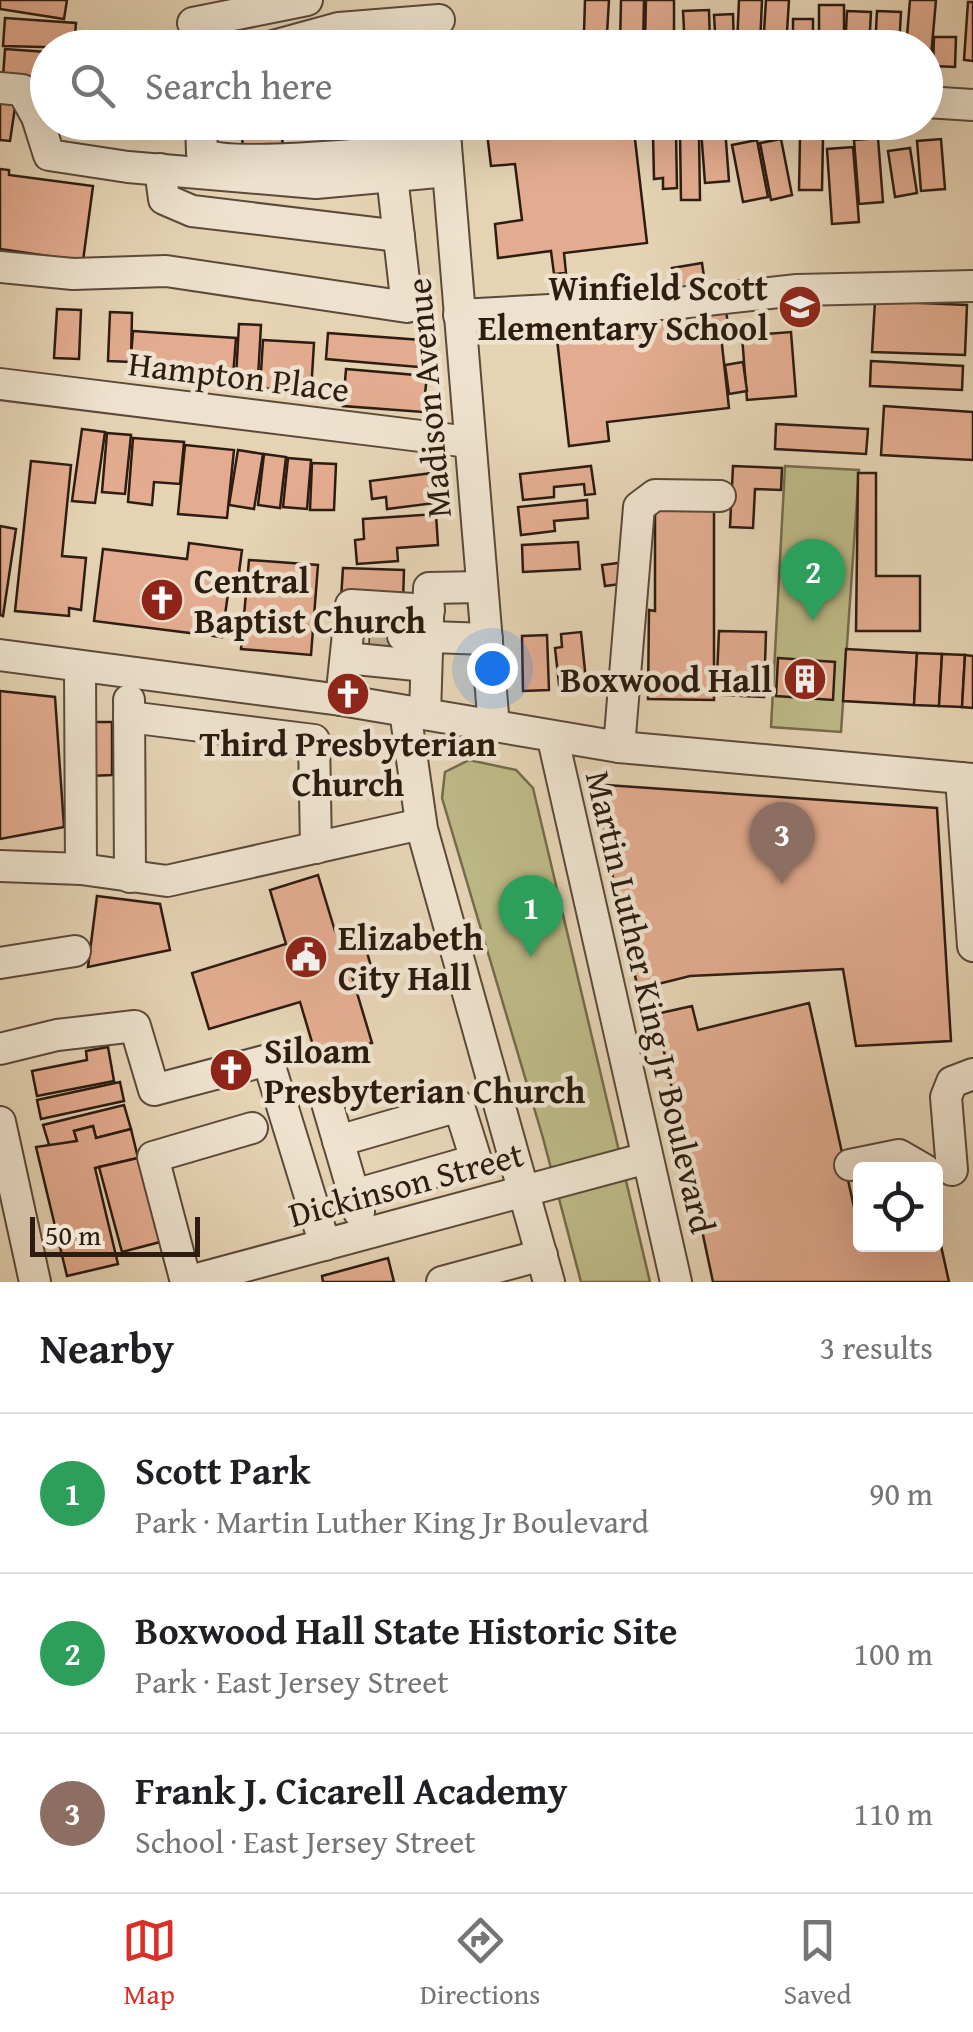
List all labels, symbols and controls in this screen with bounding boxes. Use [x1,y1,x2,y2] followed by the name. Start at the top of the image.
[30,30,943,140] search box
[145,57,333,113] text: Search here
[65,58,120,113] icon: search
[478,262,768,353] place label: Winfield Scott Elementary School
[392,276,464,520] street label: Madison Avenue
[777,284,823,330] school or university icon: Winfield Scott Elementary School
[126,337,352,415] street label: Hampton Place
[780,538,846,621] pin: 2
[194,555,426,646] place label: Central Baptist Church
[139,577,185,623] church icon: Central Baptist Church
[467,643,518,694] your location
[560,654,772,705] place label: Boxwood Hall
[782,656,828,702] building icon: Boxwood Hall
[325,671,371,717] church icon: Third Presbyterian Church
[200,718,497,809] place label: Third Presbyterian Church
[573,766,729,1239] street label: Martin Luther King Jr Boulevard
[750,802,814,884] pin: 3
[498,874,564,957] pin: 1
[338,912,484,1003] place label: Elizabeth City Hall
[283,934,329,980] public building icon: Elizabeth City Hall
[264,1025,586,1116] place label: Siloam Presbyterian Church
[208,1047,254,1093] church icon: Siloam Presbyterian Church
[283,1128,529,1240] street label: Dickinson Street
[853,1162,943,1252] map controls
[853,1162,943,1252] button: locate
[30,1212,200,1256] scale bar
[45,1214,101,1255] text: 50 m
[40,1317,174,1378] text: Nearby
[820,1324,933,1371] text: 3 results
[135,1442,310,1498] text: Scott Park
[64,1470,81,1517] text: 1
[869,1470,933,1517] text: 90 m
[135,1498,649,1545] text: Park · Martin Luther King Jr Boulevard
[135,1602,677,1658] text: Boxwood Hall State Historic Site
[64,1630,81,1677] text: 2
[854,1630,933,1677] text: 100 m
[135,1658,448,1705] text: Park · East Jersey Street
[135,1762,567,1818] text: Frank J. Cicarell Academy
[64,1790,81,1837] text: 3
[854,1790,933,1837] text: 110 m
[135,1818,476,1865] text: School · East Jersey Street
[122,1913,177,2014] tab: Map
[420,1913,540,2014] tab: Directions
[784,1913,851,2014] tab: Saved

